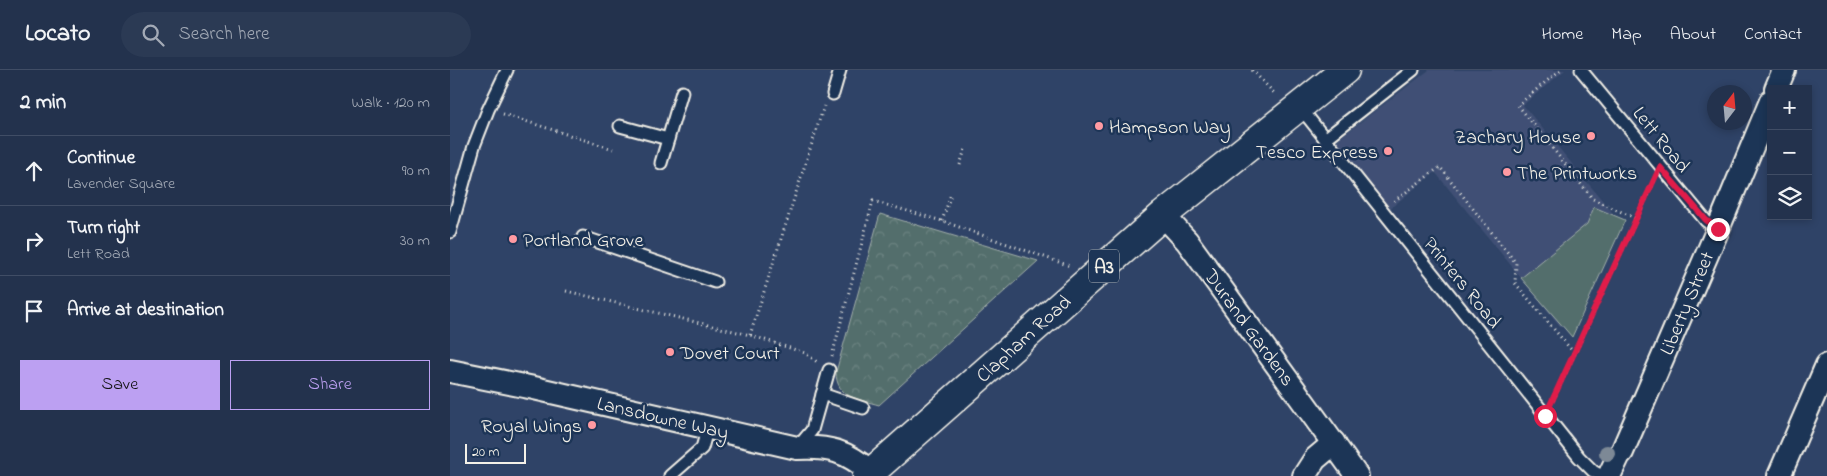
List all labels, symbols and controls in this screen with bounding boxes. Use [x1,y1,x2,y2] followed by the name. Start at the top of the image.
[121,12,471,57] search box
[25,17,91,52] text: Locato
[139,21,167,49] icon: search
[179,21,270,48] text: Search here
[1542,22,1583,48] text: Home
[1611,22,1642,48] text: Map
[1670,22,1716,48] text: About
[1744,22,1802,48] text: Contact
[1707,85,1752,130] north arrow
[1767,85,1812,220] map controls
[1767,85,1812,130] button: +
[20,88,66,118] text: 2 min
[351,91,430,115] text: Walk · 120 m
[1624,101,1696,180] street label: Lett Road
[1109,114,1231,143] place label: Hampson Way
[1093,120,1105,132] marker: Hampson Way
[1455,124,1581,153] place label: Zachary House
[1585,130,1597,142] marker: Zachary House
[1767,130,1812,175] button: −
[1256,139,1378,168] place label: Tesco Express
[67,145,135,172] text: Continue
[1382,145,1394,157] marker: Tesco Express
[20,157,48,185] icon: ahead
[402,159,430,183] text: 90 m
[1517,160,1637,189] place label: The Printworks
[1501,166,1513,178] marker: The Printworks
[67,172,175,196] text: Lavender Square
[1767,175,1812,220] button: layers
[67,215,140,242] text: Turn right
[1707,218,1730,241] route end
[20,227,48,255] icon: right
[523,227,643,256] place label: Portland Grove
[400,229,430,253] text: 30 m
[1415,231,1507,336] street label: Printers Road
[507,233,519,245] marker: Portland Grove
[67,242,130,266] text: Lett Road
[1653,247,1723,360] street label: Liberty Street
[1089,250,1119,282] road number: A3
[1195,263,1301,393] street label: Durand Gardens
[970,289,1079,391] street label: Clapham Road
[20,297,48,325] icon: arrive
[67,297,224,324] text: Arrive at destination
[679,340,780,369] place label: Dovet Court
[664,346,676,358] marker: Dovet Court
[20,360,220,410] button: Save
[230,360,430,410] button: Share
[594,390,731,449] street label: Lansdowne Way
[1534,405,1557,428] route start
[481,413,582,443] place label: Royal Wings
[586,419,598,431] marker: Royal Wings
[465,441,526,464] scale bar
[472,442,499,463] text: 20 m

